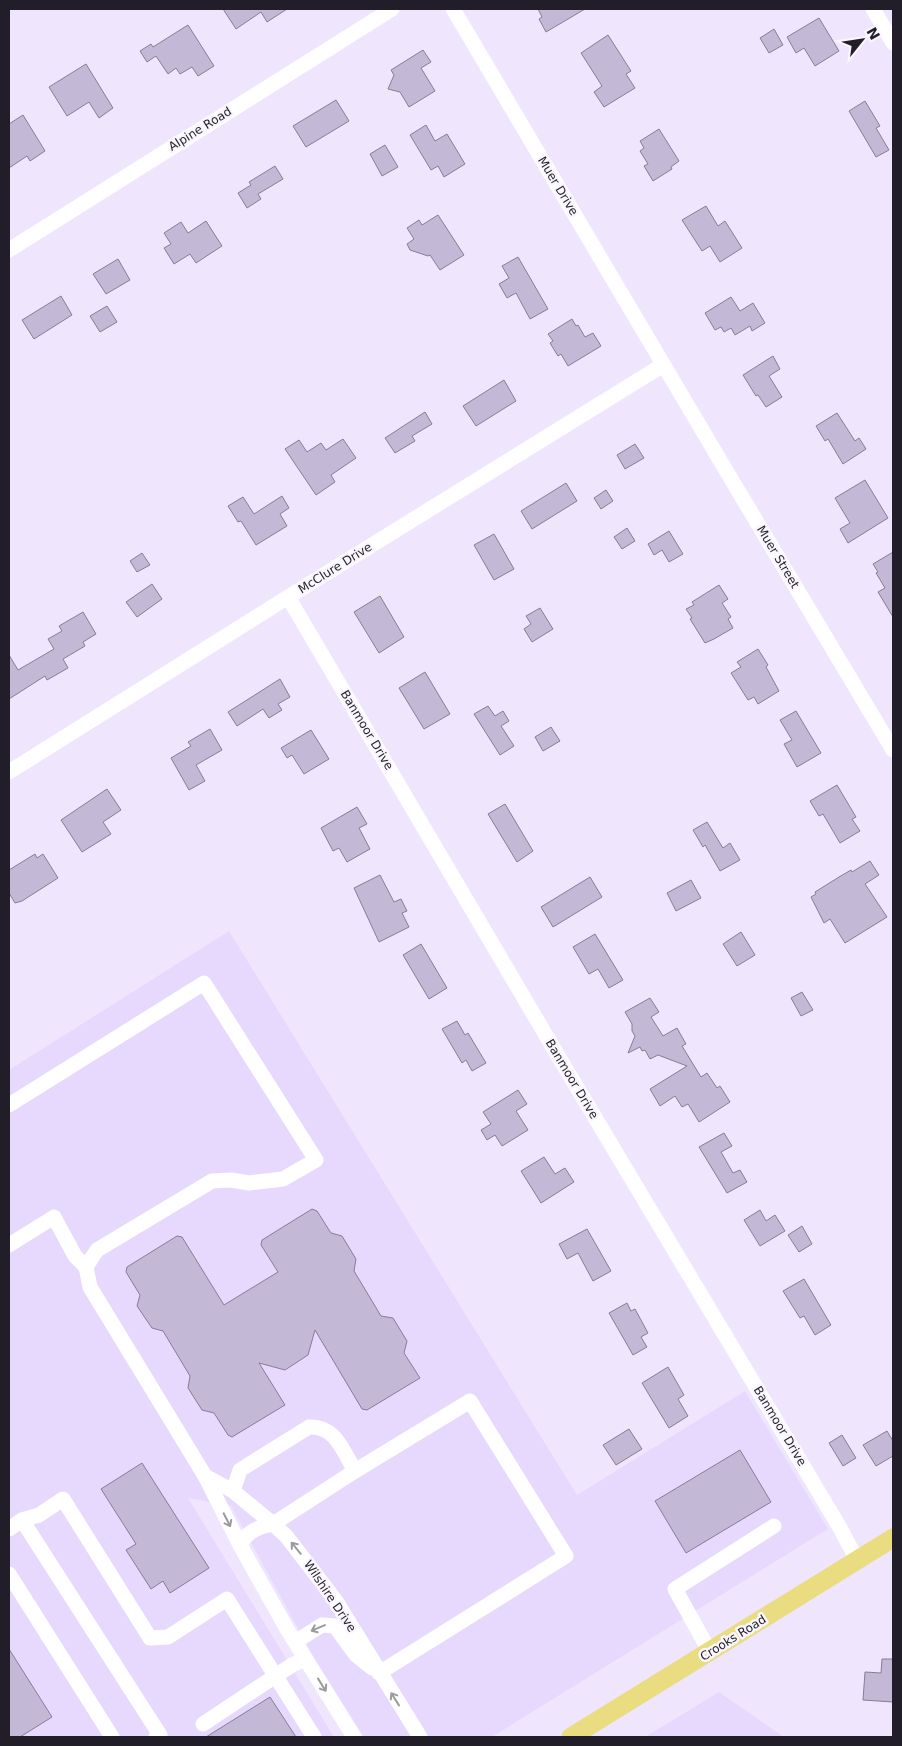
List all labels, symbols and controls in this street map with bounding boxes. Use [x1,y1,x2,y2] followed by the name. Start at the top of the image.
[837,15,887,65] north arrow
[863,24,883,43] text: N
[166,104,234,154] street label: Alpine Road
[535,154,581,218] street label: Muer Drive
[754,523,802,591] street label: Muer Street
[296,540,374,596] street label: McClure Drive
[338,688,396,772] street label: Banmoor Drive
[543,1037,601,1121] street label: Banmoor Drive
[751,1384,809,1468] street label: Banmoor Drive
[222,1512,232,1527] one-way arrow
[290,1542,301,1555] one-way arrow
[301,1558,359,1634] street label: Wilshire Drive
[698,1612,768,1664] street label: Crooks Road
[311,1624,326,1634] one-way arrow
[317,1678,327,1692] one-way arrow
[390,1692,401,1706] one-way arrow

